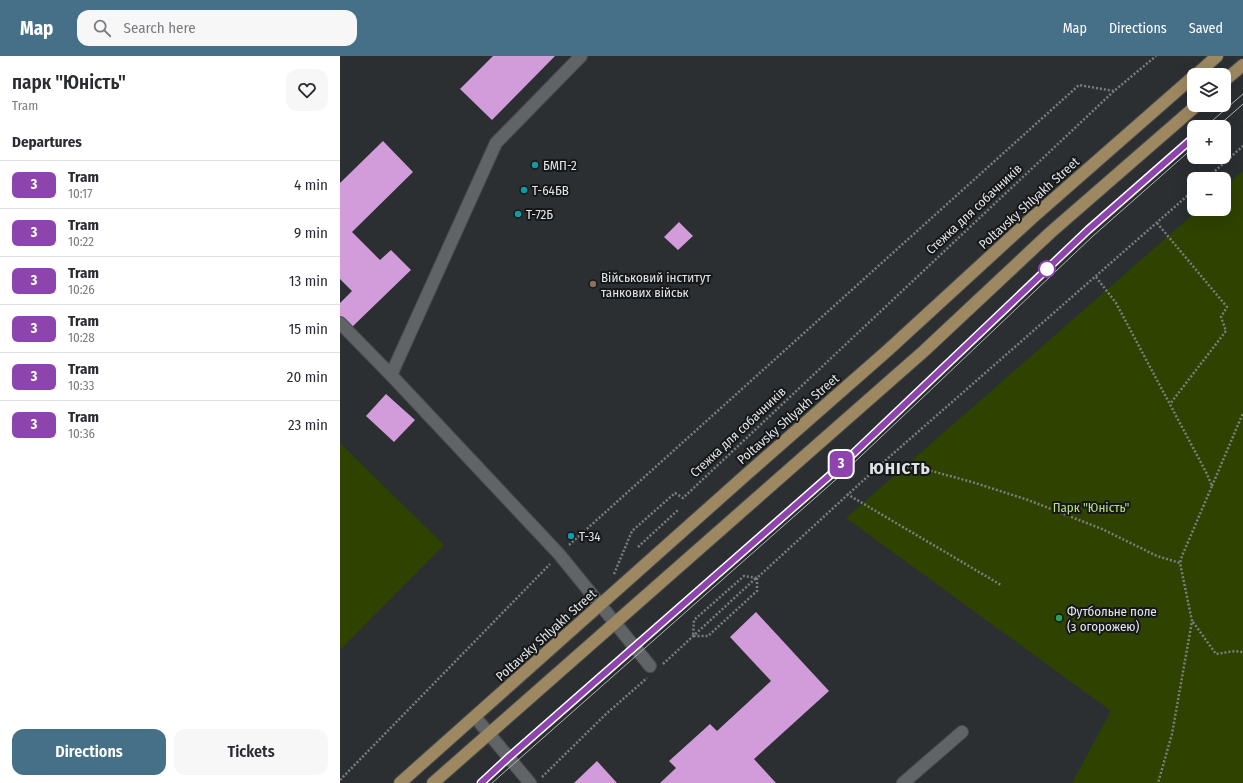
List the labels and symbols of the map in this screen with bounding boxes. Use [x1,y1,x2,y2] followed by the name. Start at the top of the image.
[976,154,1083,252] street label: Poltavsky Shlyakh Street
[543,158,577,173] place label: БМП-2
[530,160,540,170] marker: БМП-2
[923,161,1025,257] street label: Стежка для собачників
[532,183,569,198] place label: Т-64БВ
[519,185,529,195] marker: Т-64БВ
[526,207,553,222] place label: Т-72Б
[513,209,523,219] marker: Т-72Б
[1038,260,1056,278] unlabelled marker
[601,270,711,300] place label: Військовий інститут танкових військ
[588,279,598,289] marker: Військовий інститут танкових військ
[734,370,842,467] street label: Poltavsky Shlyakh Street
[687,384,789,480] street label: Стежка для собачників
[828,451,854,477] line badge: 3
[869,458,931,479] district label: ЮНІСТЬ
[1053,500,1129,515] park label: Парк "Юність"
[579,529,600,544] place label: T-34
[566,531,576,541] marker: T-34
[493,586,600,684] street label: Poltavsky Shlyakh Street
[1067,604,1157,634] place label: Футбольне поле (з огорожею)
[1054,613,1064,623] marker: Футбольне поле (з огорожею)

